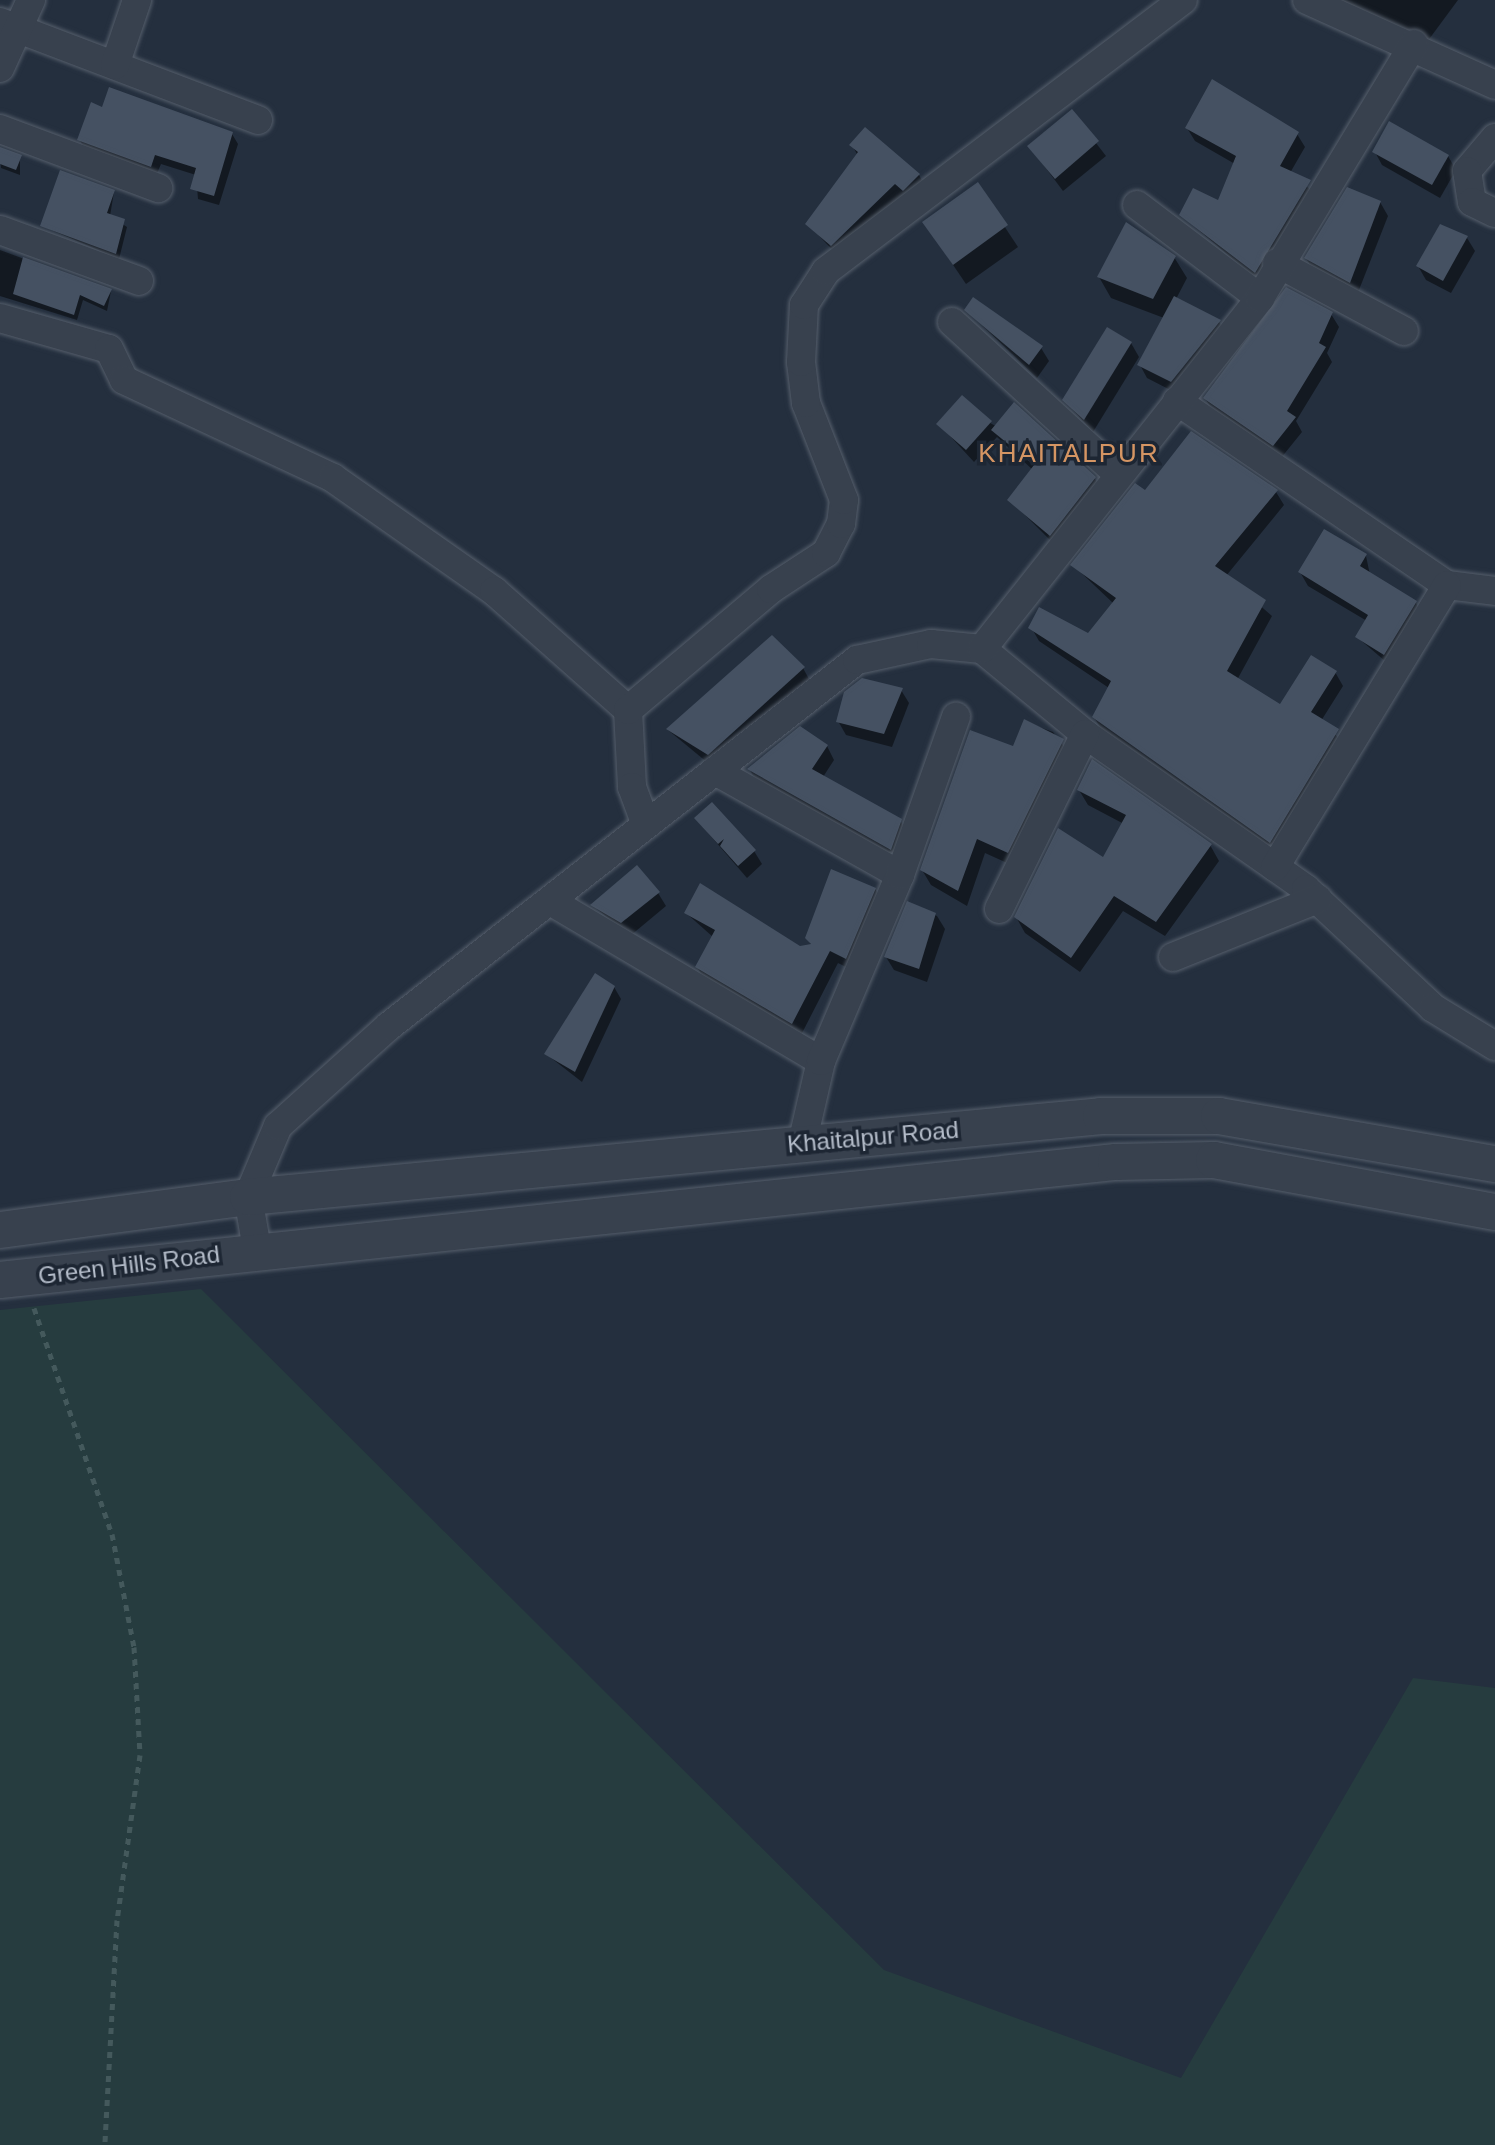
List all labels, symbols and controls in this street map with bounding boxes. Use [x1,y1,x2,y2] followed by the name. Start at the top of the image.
[978,438,1160,470] district label: KHAITALPUR
[786,1115,960,1159] street label: Khaitalpur Road
[37,1240,221,1290] street label: Green Hills Road

